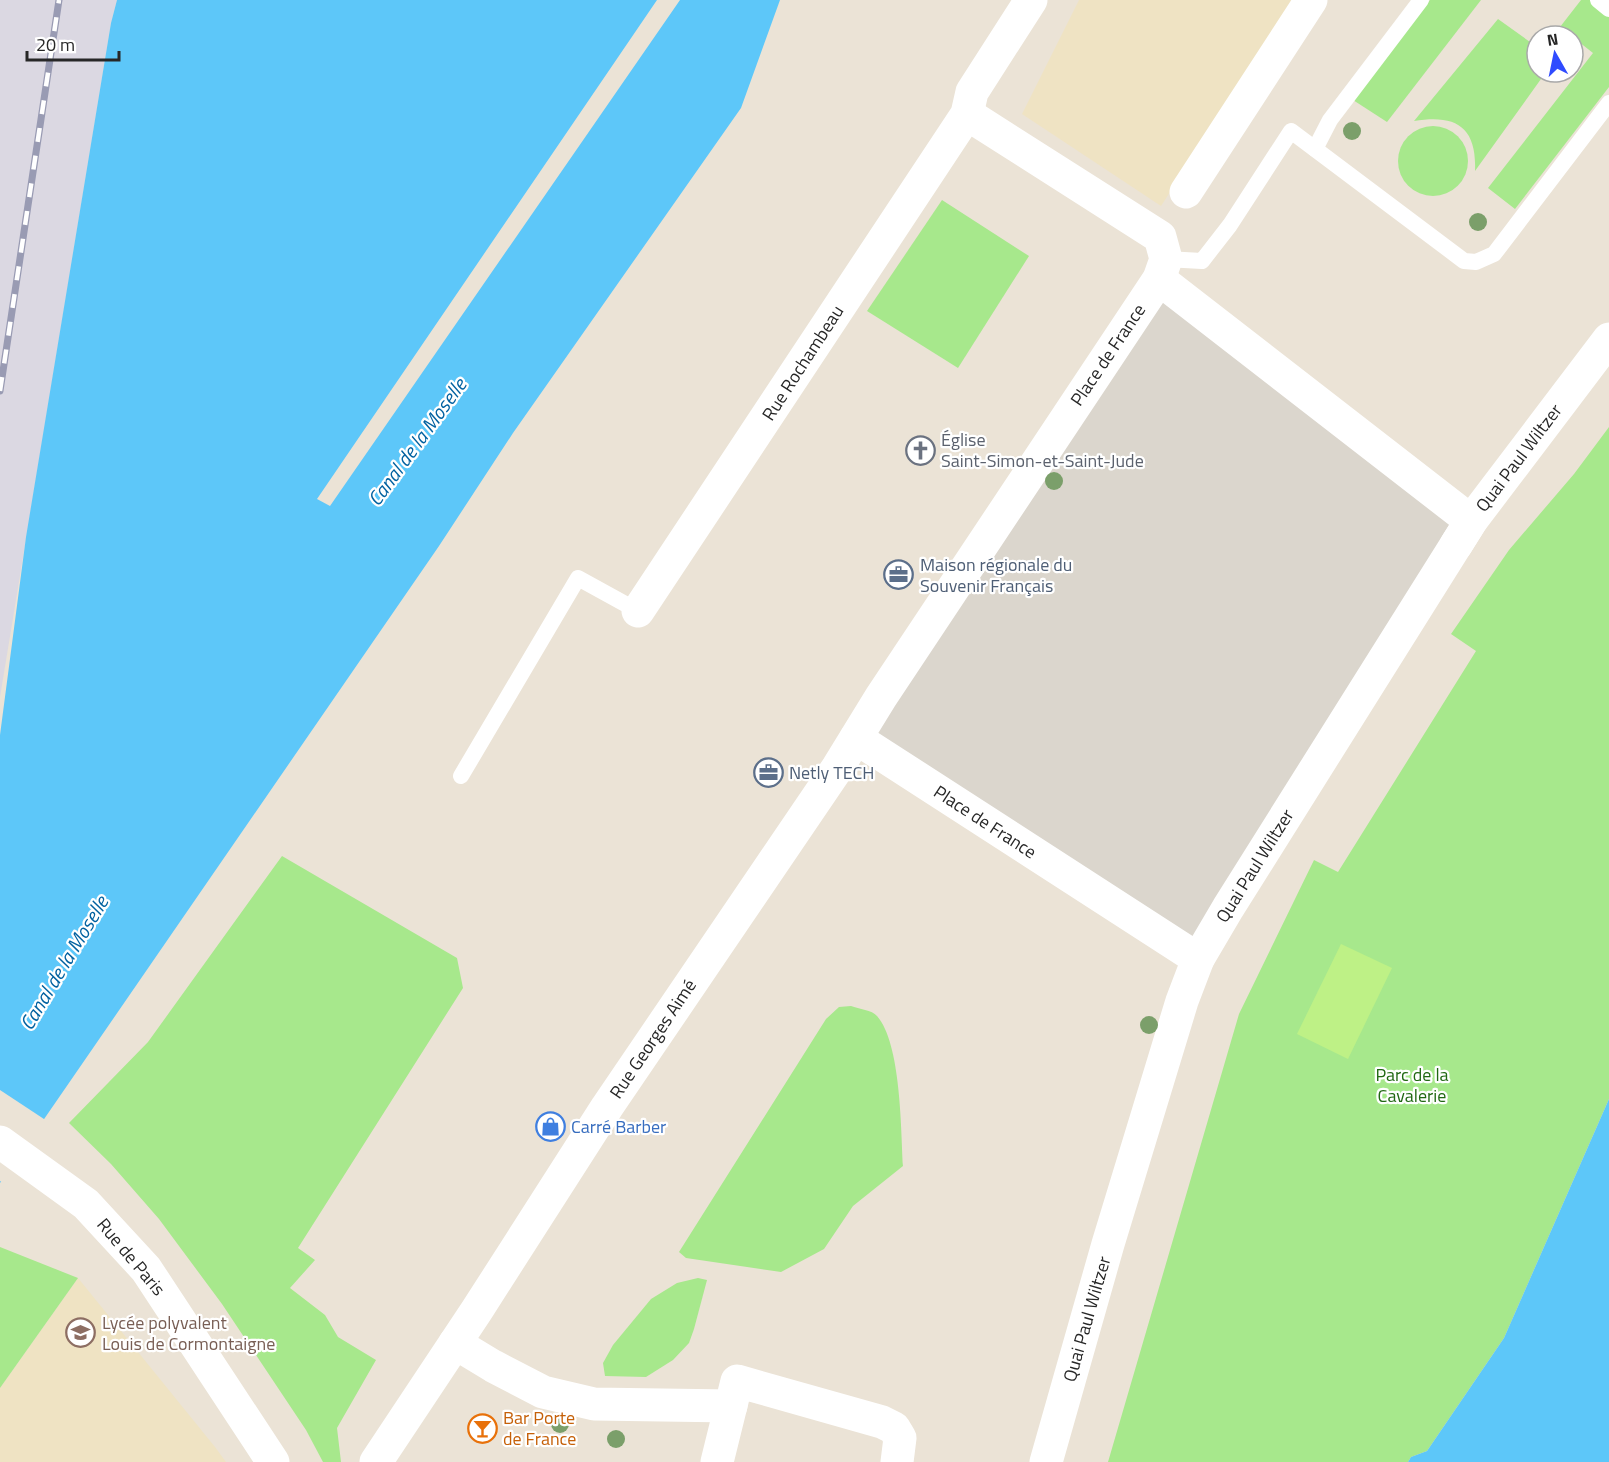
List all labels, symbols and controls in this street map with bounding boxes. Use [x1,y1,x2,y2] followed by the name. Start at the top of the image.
[27,24,118,62] scale bar
[1525,24,1585,84] north arrow
[1545,26,1560,52] text: N
[36,31,75,58] text: 20 m
[1063,298,1152,411] street label: Place de France
[755,300,850,426] street label: Rue Rochambeau
[359,370,475,512] water label: Canal de la Moselle
[1469,398,1568,518] street label: Quai Paul Wiltzer
[941,426,1144,474] place label: Église Saint-Simon-et-Saint-Jude
[904,434,936,466] church icon: Église Saint-Simon-et-Saint-Jude
[920,551,1072,599] place label: Maison régionale du Souvenir Français
[883,559,915,591] office icon: Maison régionale du Souvenir Français
[752,757,784,789] office icon: Netly TECH
[789,759,874,786] place label: Netly TECH
[928,778,1042,865] street label: Place de France
[1209,804,1300,928] street label: Quai Paul Wiltzer
[11,888,117,1036] water label: Canal de la Moselle
[603,974,703,1104] street label: Rue Georges Aimé
[1375,1061,1449,1109] park label: Parc de la Cavalerie
[534,1111,566,1143] shop icon: Carré Barber
[571,1113,666,1140] place label: Carré Barber
[91,1212,172,1301] street label: Rue de Paris
[1056,1253,1117,1385] street label: Quai Paul Wiltzer
[102,1309,275,1357] place label: Lycée polyvalent Louis de Cormontaigne
[65,1317,97,1349] school or university icon: Lycée polyvalent Louis de Cormontaigne
[503,1404,576,1452] place label: Bar Porte de France
[466,1412,498,1444] bar icon: Bar Porte de France

